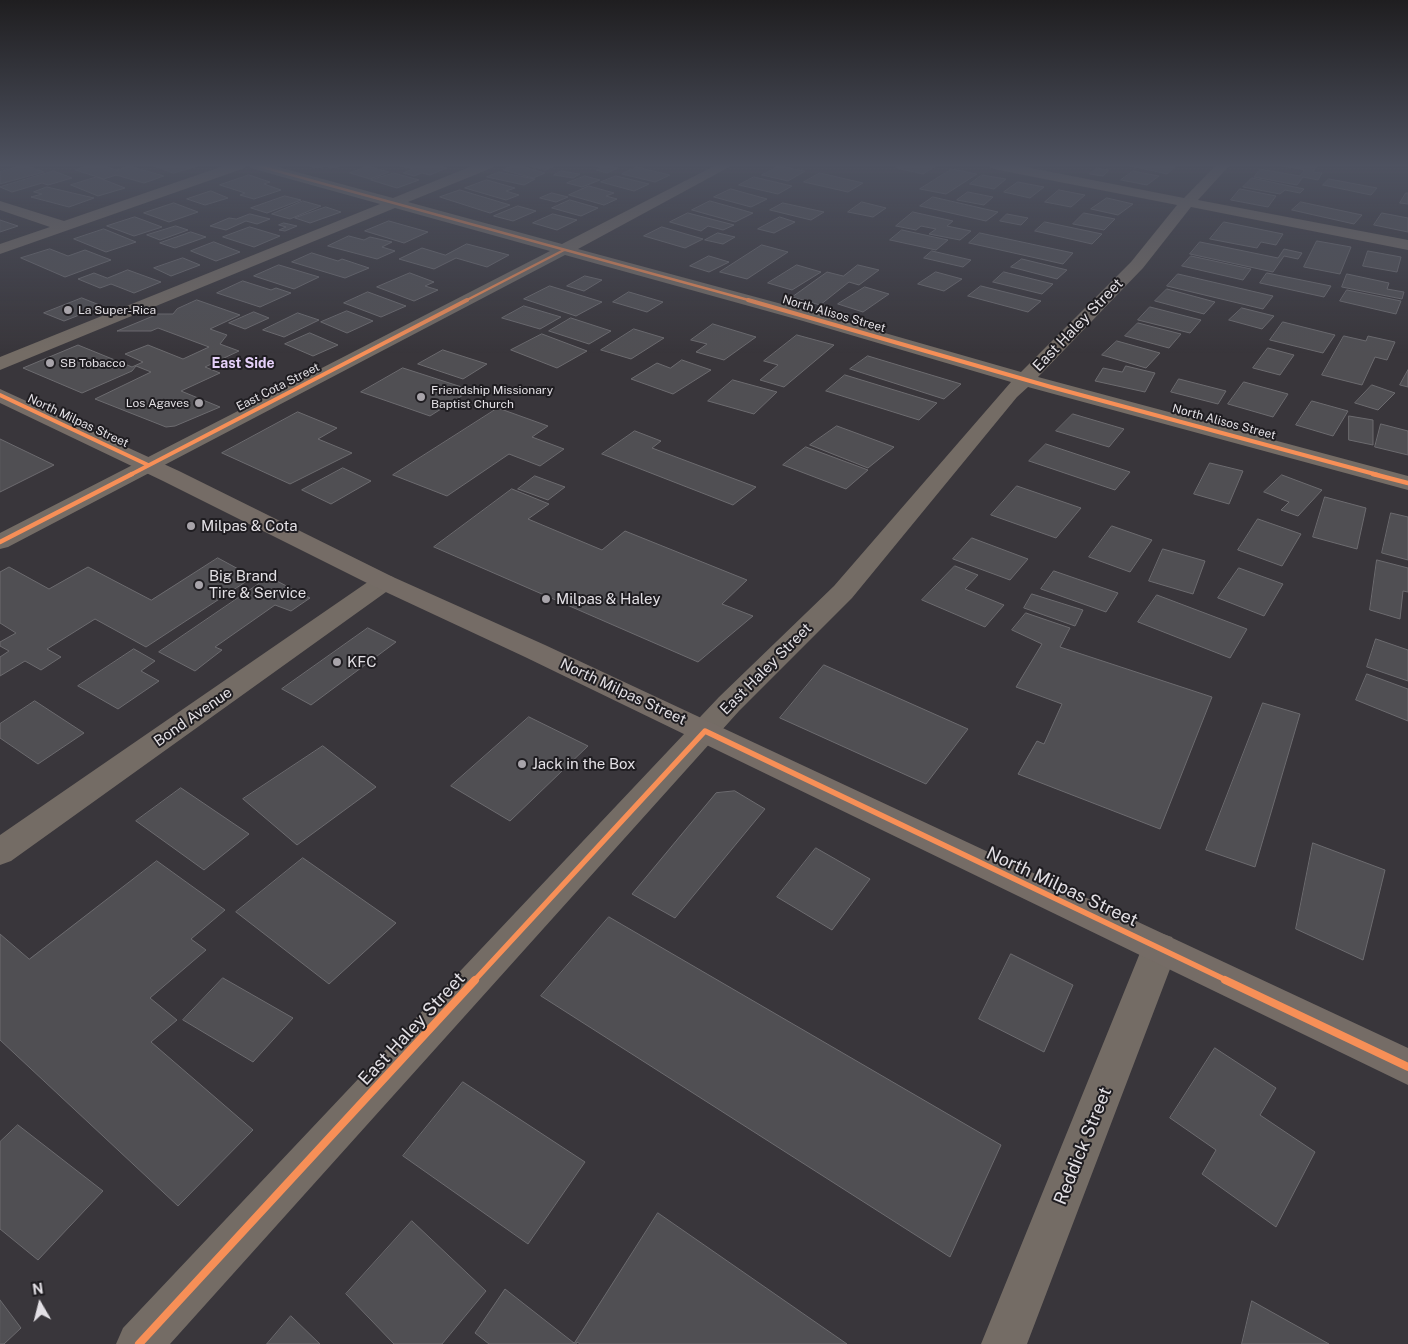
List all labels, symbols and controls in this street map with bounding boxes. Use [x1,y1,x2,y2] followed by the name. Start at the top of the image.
[1029,275,1127,375] street label: East Haley Street
[781,292,887,336] street label: North Alisos Street
[78,303,156,317] place label: La Super-Rica
[62,304,74,316] marker: La Super-Rica
[60,356,126,370] place label: SB Tobacco
[211,356,275,372] district label: East Side
[44,357,56,369] marker: SB Tobacco
[234,360,322,414] street label: East Cota Street
[431,383,553,411] place label: Friendship Missionary Baptist Church
[25,391,131,451] street label: North Milpas Street
[415,391,427,403] marker: Friendship Missionary Baptist Church
[126,396,189,410] place label: Los Agaves
[193,397,205,409] marker: Los Agaves
[1171,401,1277,443] street label: North Alisos Street
[201,517,298,535] place label: Milpas & Cota
[185,520,197,532] marker: Milpas & Cota
[209,567,306,602] place label: Big Brand Tire & Service
[193,579,205,591] marker: Big Brand Tire & Service
[556,590,660,608] place label: Milpas & Haley
[540,593,552,605] marker: Milpas & Haley
[716,619,816,719] street label: East Haley Street
[347,653,376,671] place label: KFC
[557,655,689,729] street label: North Milpas Street
[331,656,343,668] marker: KFC
[150,683,236,751] street label: Bond Avenue
[532,755,636,773] place label: Jack in the Box
[516,758,528,770] marker: Jack in the Box
[983,842,1141,932] street label: North Milpas Street
[354,968,470,1090] street label: East Haley Street
[1050,1084,1116,1208] street label: Reddick Street
[15,1279,65,1329] north arrow
[31,1280,44,1298] text: N

